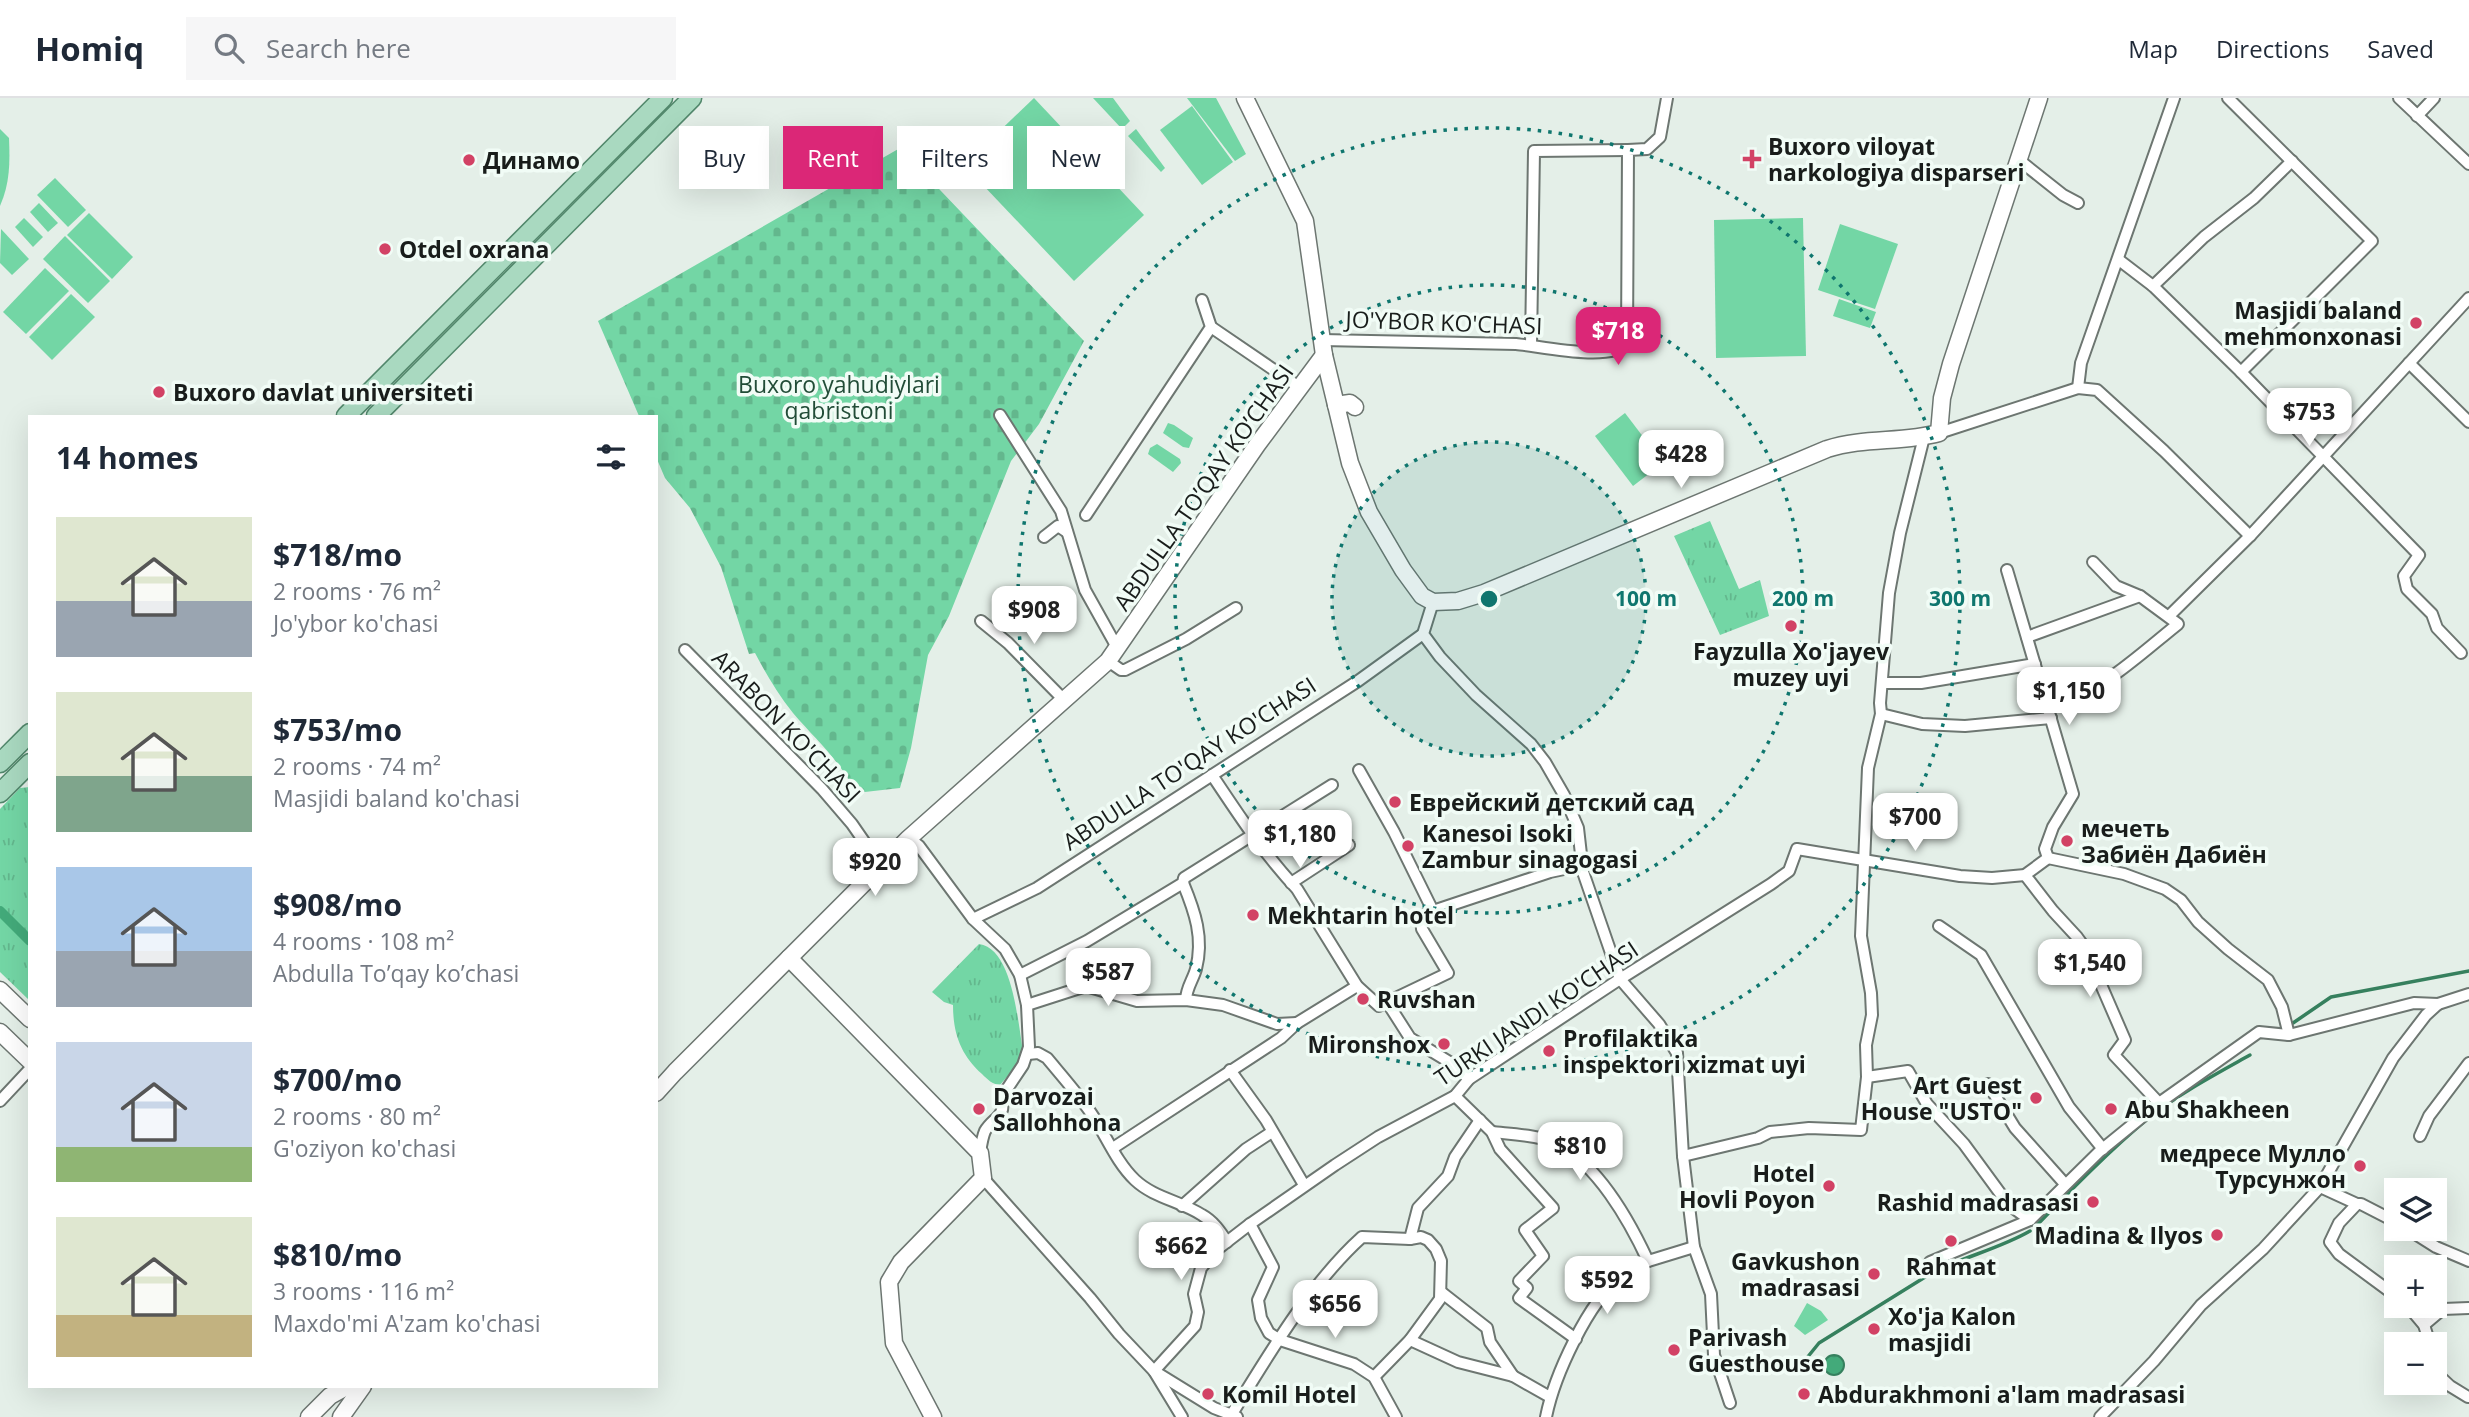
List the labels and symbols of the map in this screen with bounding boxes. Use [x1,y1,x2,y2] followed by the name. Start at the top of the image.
[1768,130,2025,188] place label: Buxoro viloyat narkologiya disparseri
[483,144,580,176] place label: Динамо
[1742,149,1762,169] marker: Buxoro viloyat narkologiya disparseri
[461,152,477,168] marker: Динамо
[399,233,549,265] place label: Otdel oxrana
[377,241,393,257] marker: Otdel oxrana
[2224,294,2402,352] place label: Masjidi baland mehmonxonasi
[1343,303,1543,341] street label: JO'YBOR KO'CHASI
[1577,308,1659,367] pin: $718
[2408,315,2424,331] marker: Masjidi baland mehmonxonasi
[1106,357,1300,617] street label: ABDULLA TO’QAY KO’CHASI
[738,368,940,426] park label: Buxoro yahudiylari qabristoni
[173,376,474,408] place label: Buxoro davlat universiteti
[151,384,167,400] marker: Buxoro davlat universiteti
[2268,388,2350,448] pin: $753
[1640,430,1722,490] pin: $428
[1615,584,1677,612] text: 100 m
[1772,584,1834,612] text: 200 m
[1929,584,1991,612] text: 300 m
[993,587,1075,646] pin: $908
[1477,587,1501,611] centre of rings
[1783,618,1799,634] marker: Fayzulla Xo'jayev muzey uyi
[1693,635,1890,693] place label: Fayzulla Xo'jayev muzey uyi
[706,642,868,810] street label: ARABON KO'CHASI
[2012,668,2126,727] pin: $1,150
[1056,669,1322,857] street label: ABDULLA TO'QAY KO'CHASI
[1409,786,1694,818] place label: Еврейский детский сад
[1387,794,1403,810] marker: Еврейский детский сад
[1874,794,1956,853] pin: $700
[1243,810,1357,870] pin: $1,180
[2081,812,2267,870] place label: мечеть Забиён Дабиён
[1422,817,1638,875] place label: Kanesoi Isoki Zambur sinagogasi
[2059,833,2075,849] marker: мечеть Забиён Дабиён
[834,838,916,898] pin: $920
[1400,838,1416,854] marker: Kanesoi Isoki Zambur sinagogasi
[1267,899,1454,931] place label: Mekhtarin hotel
[1245,907,1261,923] marker: Mekhtarin hotel
[1428,933,1644,1093] street label: TURKI JANDI KO'CHASI
[2033,940,2147,999] pin: $1,540
[1067,948,1149,1008] pin: $587
[1377,983,1476,1015] place label: Ruvshan
[1355,991,1371,1007] marker: Ruvshan
[1563,1022,1806,1080] place label: Profilaktika inspektori xizmat uyi
[1307,1028,1431,1060] place label: Mironshox
[1436,1036,1452,1052] marker: Mironshox
[1541,1043,1557,1059] marker: Profilaktika inspektori xizmat uyi
[1861,1069,2022,1127] place label: Art Guest House "USTO"
[993,1080,1121,1138] place label: Darvozai Sallohhona
[2028,1090,2044,1106] marker: Art Guest House "USTO"
[2125,1093,2290,1125] place label: Abu Shakheen
[971,1101,987,1117] marker: Darvozai Sallohhona
[2103,1101,2119,1117] marker: Abu Shakheen
[1539,1122,1621,1182] pin: $810
[2160,1137,2346,1195] place label: медресе Мулло Турсунжон
[1679,1157,1815,1215] place label: Hotel Hovli Poyon
[2352,1158,2368,1174] marker: медресе Мулло Турсунжон
[1821,1178,1837,1194] marker: Hotel Hovli Poyon
[1877,1186,2079,1218] place label: Rashid madrasasi
[2085,1194,2101,1210] marker: Rashid madrasasi
[2034,1219,2203,1251] place label: Madina & Ilyos
[1140,1222,1222,1282] pin: $662
[2209,1227,2225,1243] marker: Madina & Ilyos
[1943,1233,1959,1249] marker: Rahmat
[1731,1245,1860,1303] place label: Gavkushon madrasasi
[1906,1250,1996,1282] place label: Rahmat
[1566,1256,1648,1316] pin: $592
[1866,1266,1882,1282] marker: Gavkushon madrasasi
[1294,1280,1376,1340] pin: $656
[1888,1300,2016,1358] place label: Xo'ja Kalon masjidi
[1688,1321,1824,1379] place label: Parivash Guesthouse
[1866,1321,1882,1337] marker: Xo'ja Kalon masjidi
[1666,1342,1682,1358] marker: Parivash Guesthouse
[1222,1378,1357,1410] place label: Komil Hotel
[1818,1378,2185,1410] place label: Abdurakhmoni a'lam madrasasi
[1200,1386,1216,1402] marker: Komil Hotel
[1796,1386,1812,1402] marker: Abdurakhmoni a'lam madrasasi

